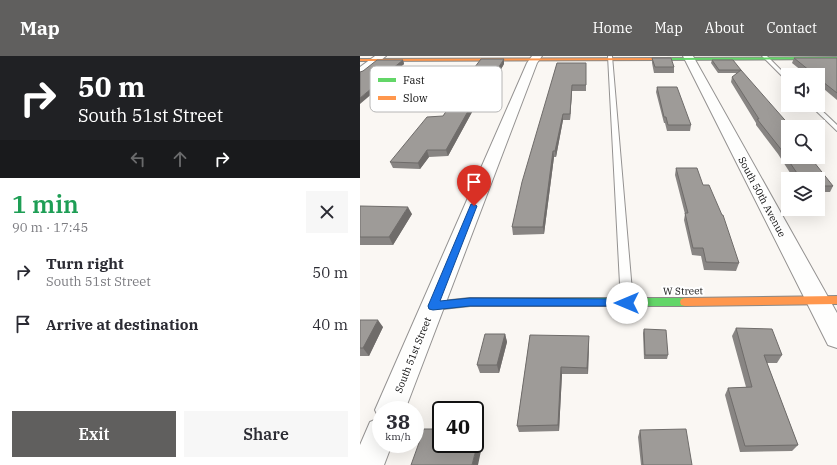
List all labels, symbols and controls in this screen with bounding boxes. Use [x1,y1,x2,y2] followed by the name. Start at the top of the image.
[20,16,60,40] text: Map
[593,19,632,37] text: Home
[654,19,683,37] text: Map
[705,19,744,37] text: About
[766,19,817,37] text: Contact
[370,66,502,112] legend
[78,68,145,105] text: 50 m
[781,68,825,216] map controls
[781,68,825,112] button: sound
[12,72,64,124] icon: right
[403,73,425,87] text: Fast
[403,91,428,105] text: Slow
[78,104,223,127] text: South 51st Street
[781,120,825,164] button: search
[127,148,149,170] icon: left
[169,148,191,170] icon: ahead
[211,148,233,170] icon: right
[735,155,789,239] street label: South 50th Avenue
[457,165,491,206] pin
[463,171,485,193] icon: arrive
[781,172,825,216] button: layers
[12,188,79,220] text: 1 min
[306,191,348,233] button: close
[12,219,88,236] text: 90 m · 17:45
[46,254,124,273] text: Turn right
[12,261,34,283] icon: right
[312,263,348,282] text: 50 m
[46,273,151,290] text: South 51st Street
[606,282,648,324] position arrow
[663,284,704,298] street label: W Street
[12,313,34,335] icon: arrive
[46,315,198,334] text: Arrive at destination
[312,315,348,334] text: 40 m
[392,315,434,395] street label: South 51st Street
[432,401,484,453] speed limit sign: 40
[386,408,410,435] text: 38
[12,411,176,457] button: Exit
[184,411,348,457] button: Share
[385,430,411,443] text: km/h

